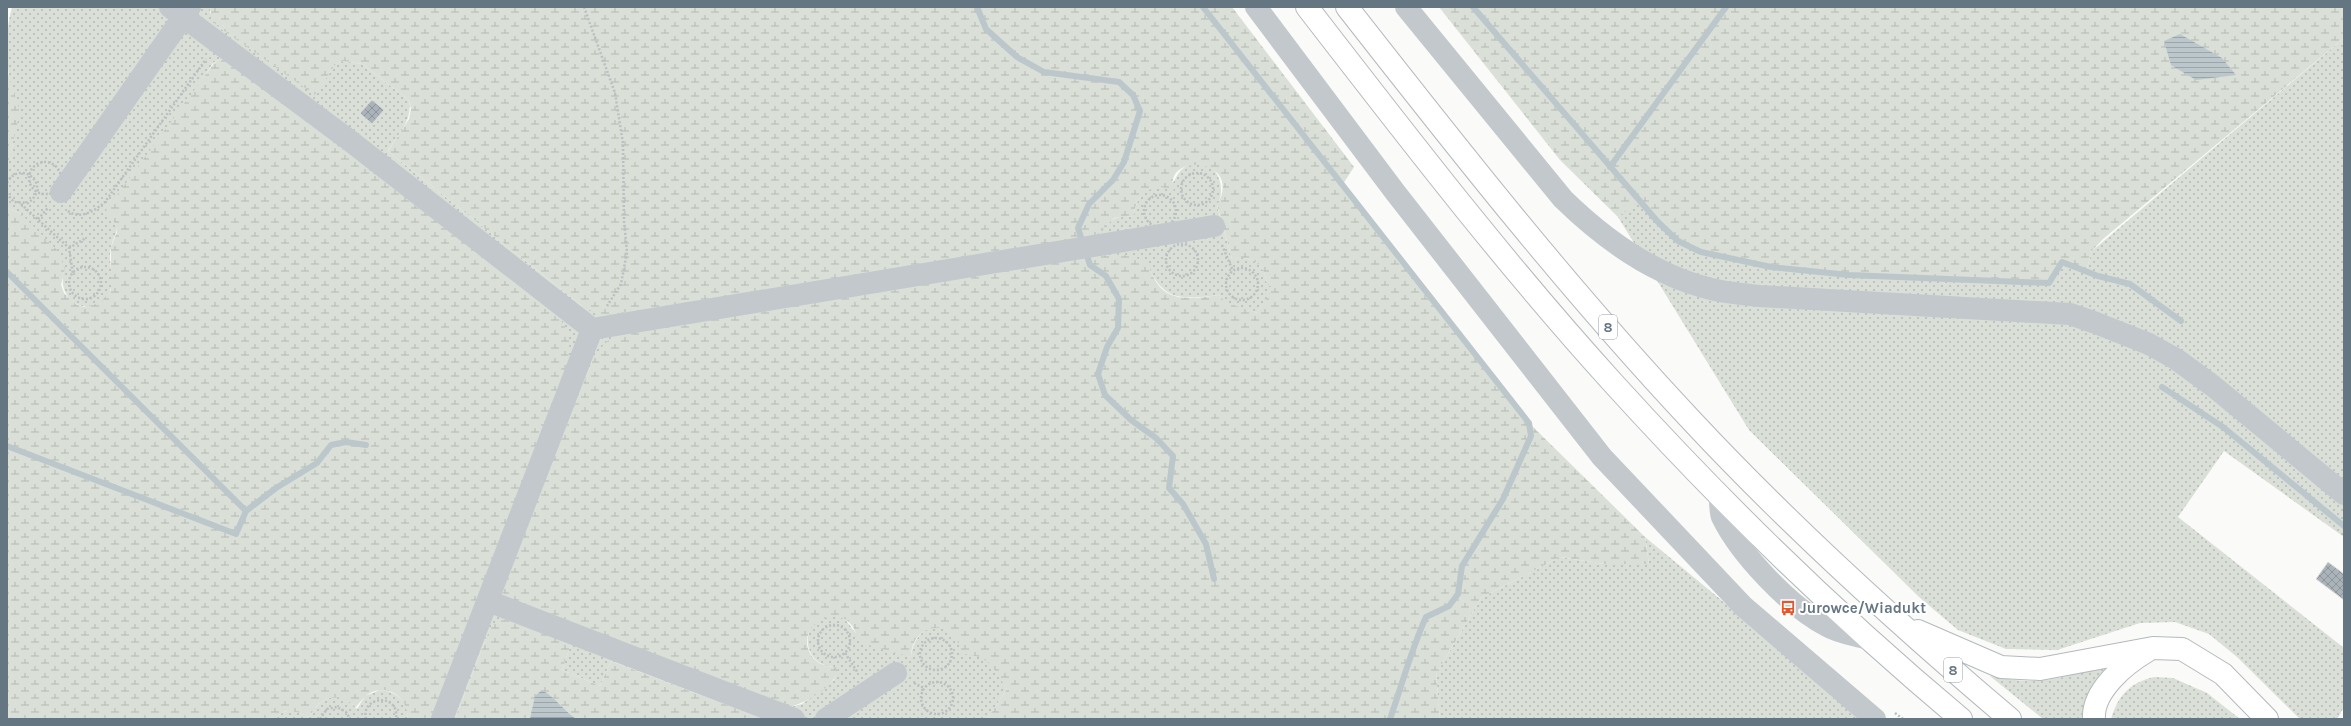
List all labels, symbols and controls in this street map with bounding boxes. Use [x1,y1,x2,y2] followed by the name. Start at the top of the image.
[1599,315,1617,339] road number: 8
[1779,599,1797,617] bus stop icon: Jurowce/Wiadukt
[1800,599,1926,617] place label: Jurowce/Wiadukt
[1944,658,1962,682] road number: 8

